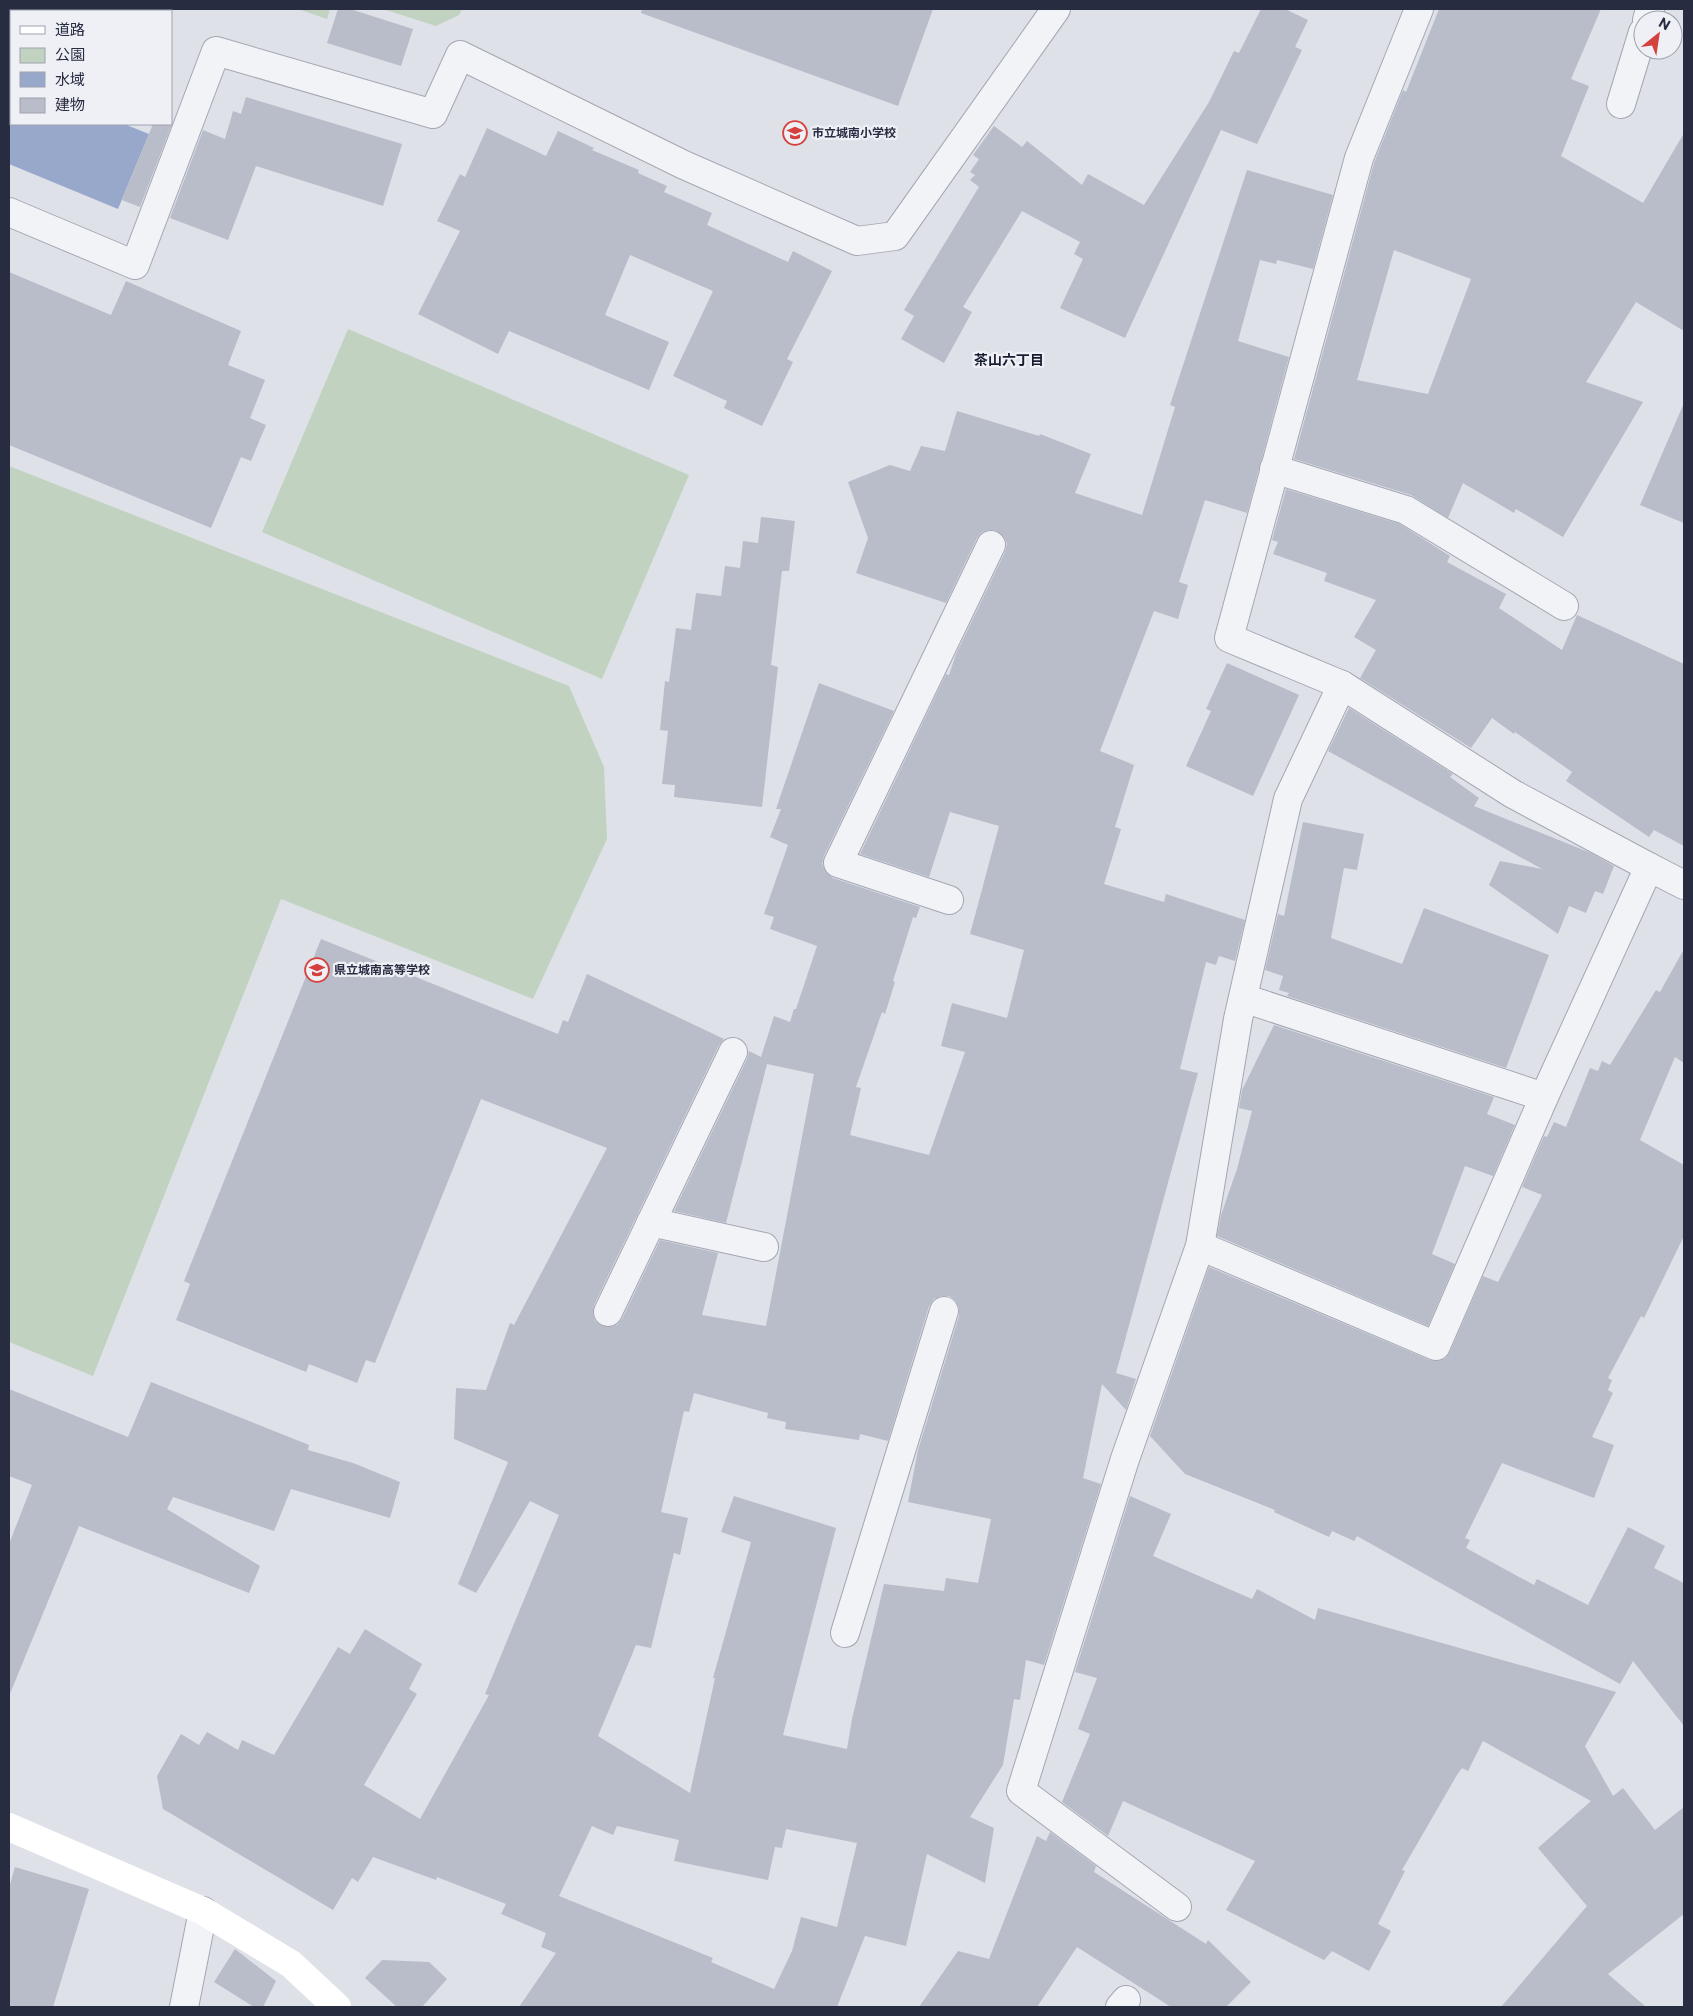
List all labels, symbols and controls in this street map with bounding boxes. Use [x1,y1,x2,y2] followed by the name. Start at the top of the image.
[10,10,172,125] legend
[1633,10,1683,60] north arrow
[1656,13,1674,33] text: N
[55,20,85,38] text: 道路
[55,45,85,63] text: 公園
[55,70,85,88] text: 水域
[55,95,85,113] text: 建物
[782,120,808,146] school or university icon: 市立城南小学校
[812,125,896,139] place label: 市立城南小学校
[974,351,1044,368] district label: 茶山六丁目
[304,957,330,983] school or university icon: 県立城南高等学校
[334,962,430,976] place label: 県立城南高等学校

